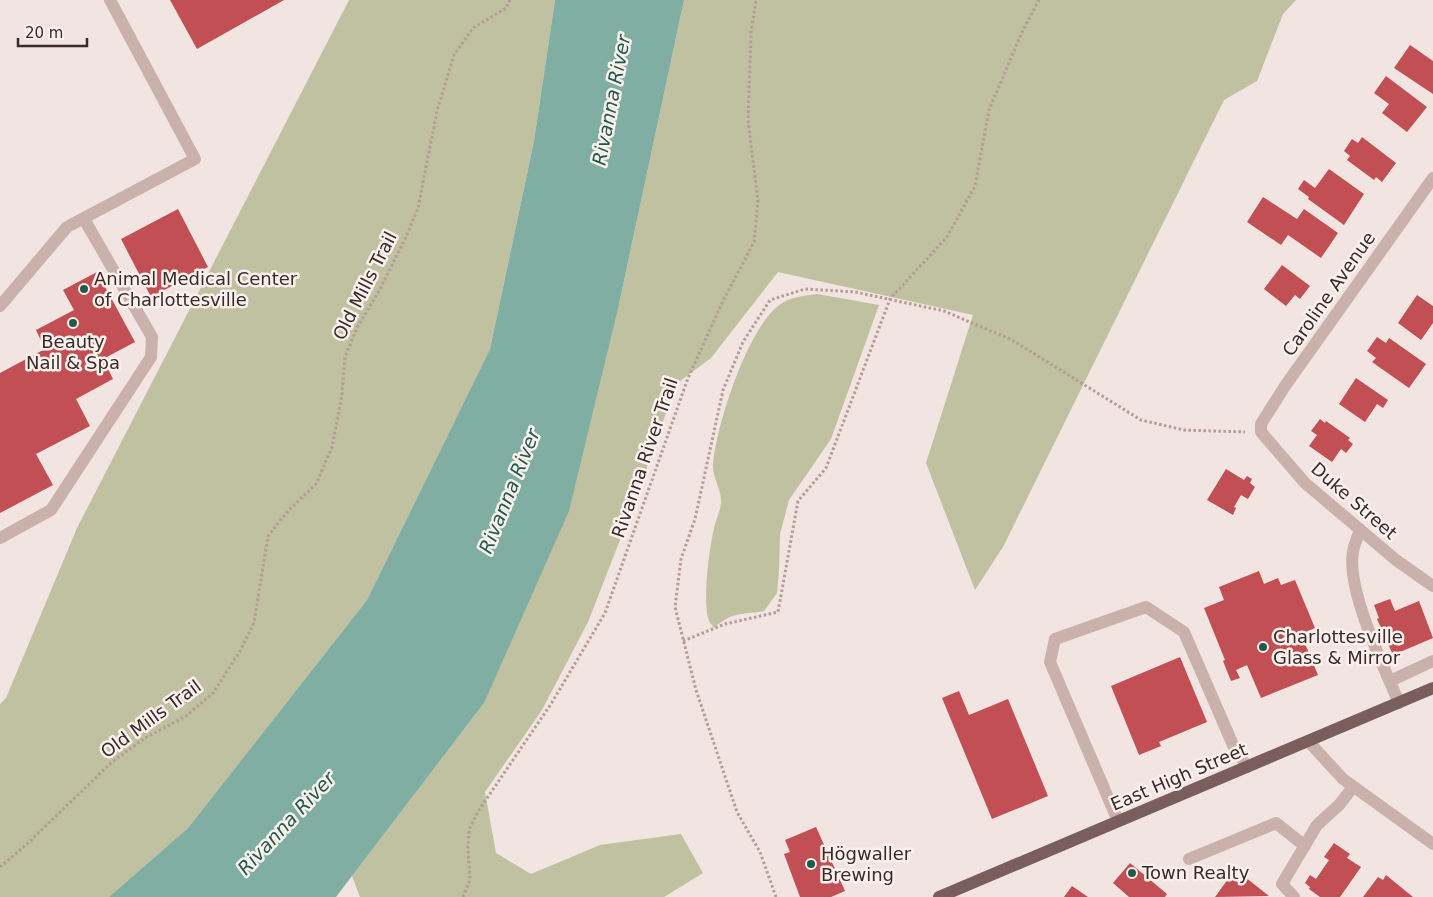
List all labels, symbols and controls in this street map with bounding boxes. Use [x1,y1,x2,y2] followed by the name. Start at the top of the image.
[18,15,86,47] scale bar
[25,24,63,42] text: 20 m
[588,32,635,167] water label: Rivanna River
[328,228,401,343] street label: Old Mills Trail
[1278,228,1379,360] street label: Caroline Avenue
[94,268,298,310] place label: Animal Medical Center of Charlottesville
[78,283,90,295] marker: Animal Medical Center of Charlottesville
[67,317,79,329] marker: Beauty Nail & Spa
[26,331,120,373] place label: Beauty Nail & Spa
[607,375,682,541] street label: Rivanna River Trail
[474,424,544,556] water label: Rivanna River
[1307,458,1401,543] street label: Duke Street
[1273,626,1403,668] place label: Charlottesville Glass & Mirror
[1257,641,1269,653] marker: Charlottesville Glass & Mirror
[97,675,205,762] street label: Old Mills Trail
[1107,738,1250,815] street label: East High Street
[233,766,340,879] water label: Rivanna River
[821,843,912,885] place label: Högwaller Brewing
[805,858,817,870] marker: Högwaller Brewing
[1141,862,1250,883] place label: Town Realty
[1126,867,1138,879] marker: Town Realty

